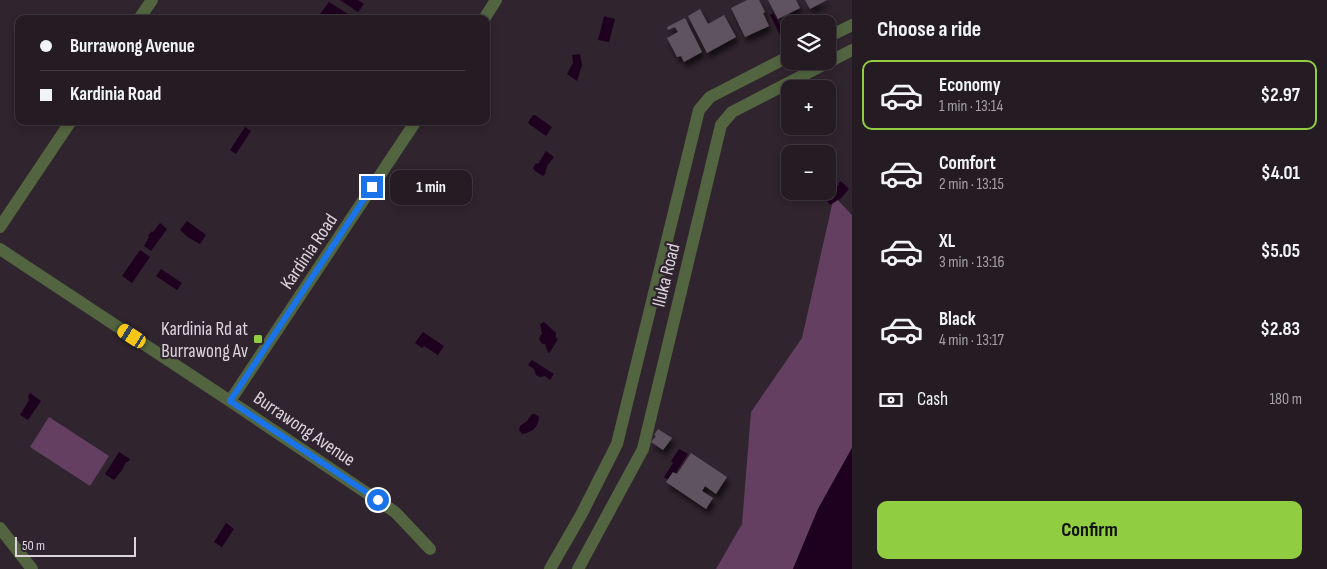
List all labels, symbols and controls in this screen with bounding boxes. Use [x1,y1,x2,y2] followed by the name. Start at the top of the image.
[781,15,836,200] map controls
[781,15,836,70] button: layers
[877,16,981,43] text: Choose a ride
[70,35,195,58] text: Burrawong Avenue
[879,73,924,118] icon: car
[939,74,1001,97] text: Economy
[781,80,836,135] button: +
[70,83,161,106] text: Kardinia Road
[1261,84,1300,107] text: $2.97
[939,97,1003,116] text: 1 min · 13:14
[781,145,836,200] button: −
[879,151,924,196] icon: car
[939,152,996,175] text: Comfort
[1261,162,1300,185] text: $4.01
[390,170,472,204] callout: 1 min
[939,175,1004,194] text: 2 min · 13:15
[361,176,383,198] route end
[416,178,446,197] text: 1 min
[276,210,343,294] street label: Kardinia Road
[879,229,924,274] icon: car
[939,230,955,253] text: XL
[1261,240,1300,263] text: $5.05
[647,241,685,309] street label: Iluka Road
[939,253,1005,272] text: 3 min · 13:16
[879,307,924,352] icon: car
[939,308,976,331] text: Black
[161,318,248,363] place label: Kardinia Rd at Burrawong Av
[1260,318,1300,341] text: $2.83
[115,322,148,350] car
[939,331,1004,350] text: 4 min · 13:17
[252,333,264,345] marker: Kardinia Rd at Burrawong Av
[877,386,905,414] icon: cash
[249,387,359,472] street label: Burrawong Avenue
[917,388,948,411] text: Cash
[1269,390,1302,409] text: 180 m
[367,489,389,511] route start
[877,501,1302,559] button: Confirm
[15,534,136,557] scale bar
[22,537,45,554] text: 50 m

